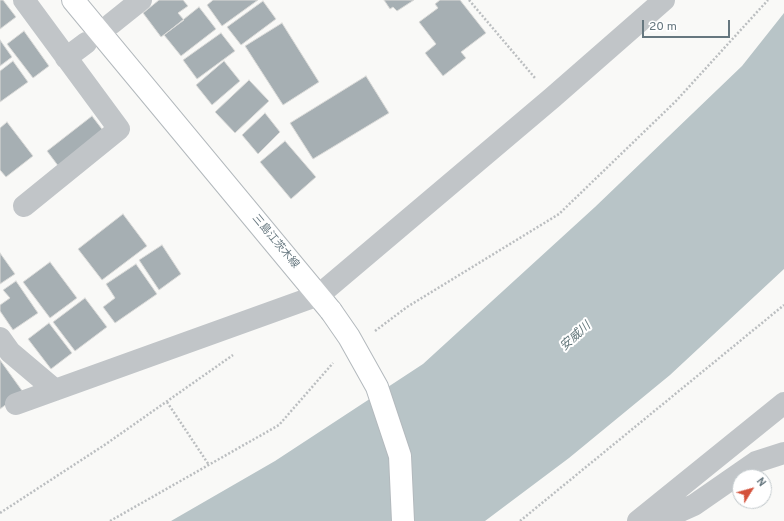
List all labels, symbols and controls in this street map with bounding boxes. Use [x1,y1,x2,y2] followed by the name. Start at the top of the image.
[644,12,732,38] scale bar
[649,19,677,35] text: 20 m
[249,212,301,272] street label: 三島江茨木線
[558,320,594,354] water label: 安威川
[732,469,772,509] north arrow
[753,475,769,490] text: N

